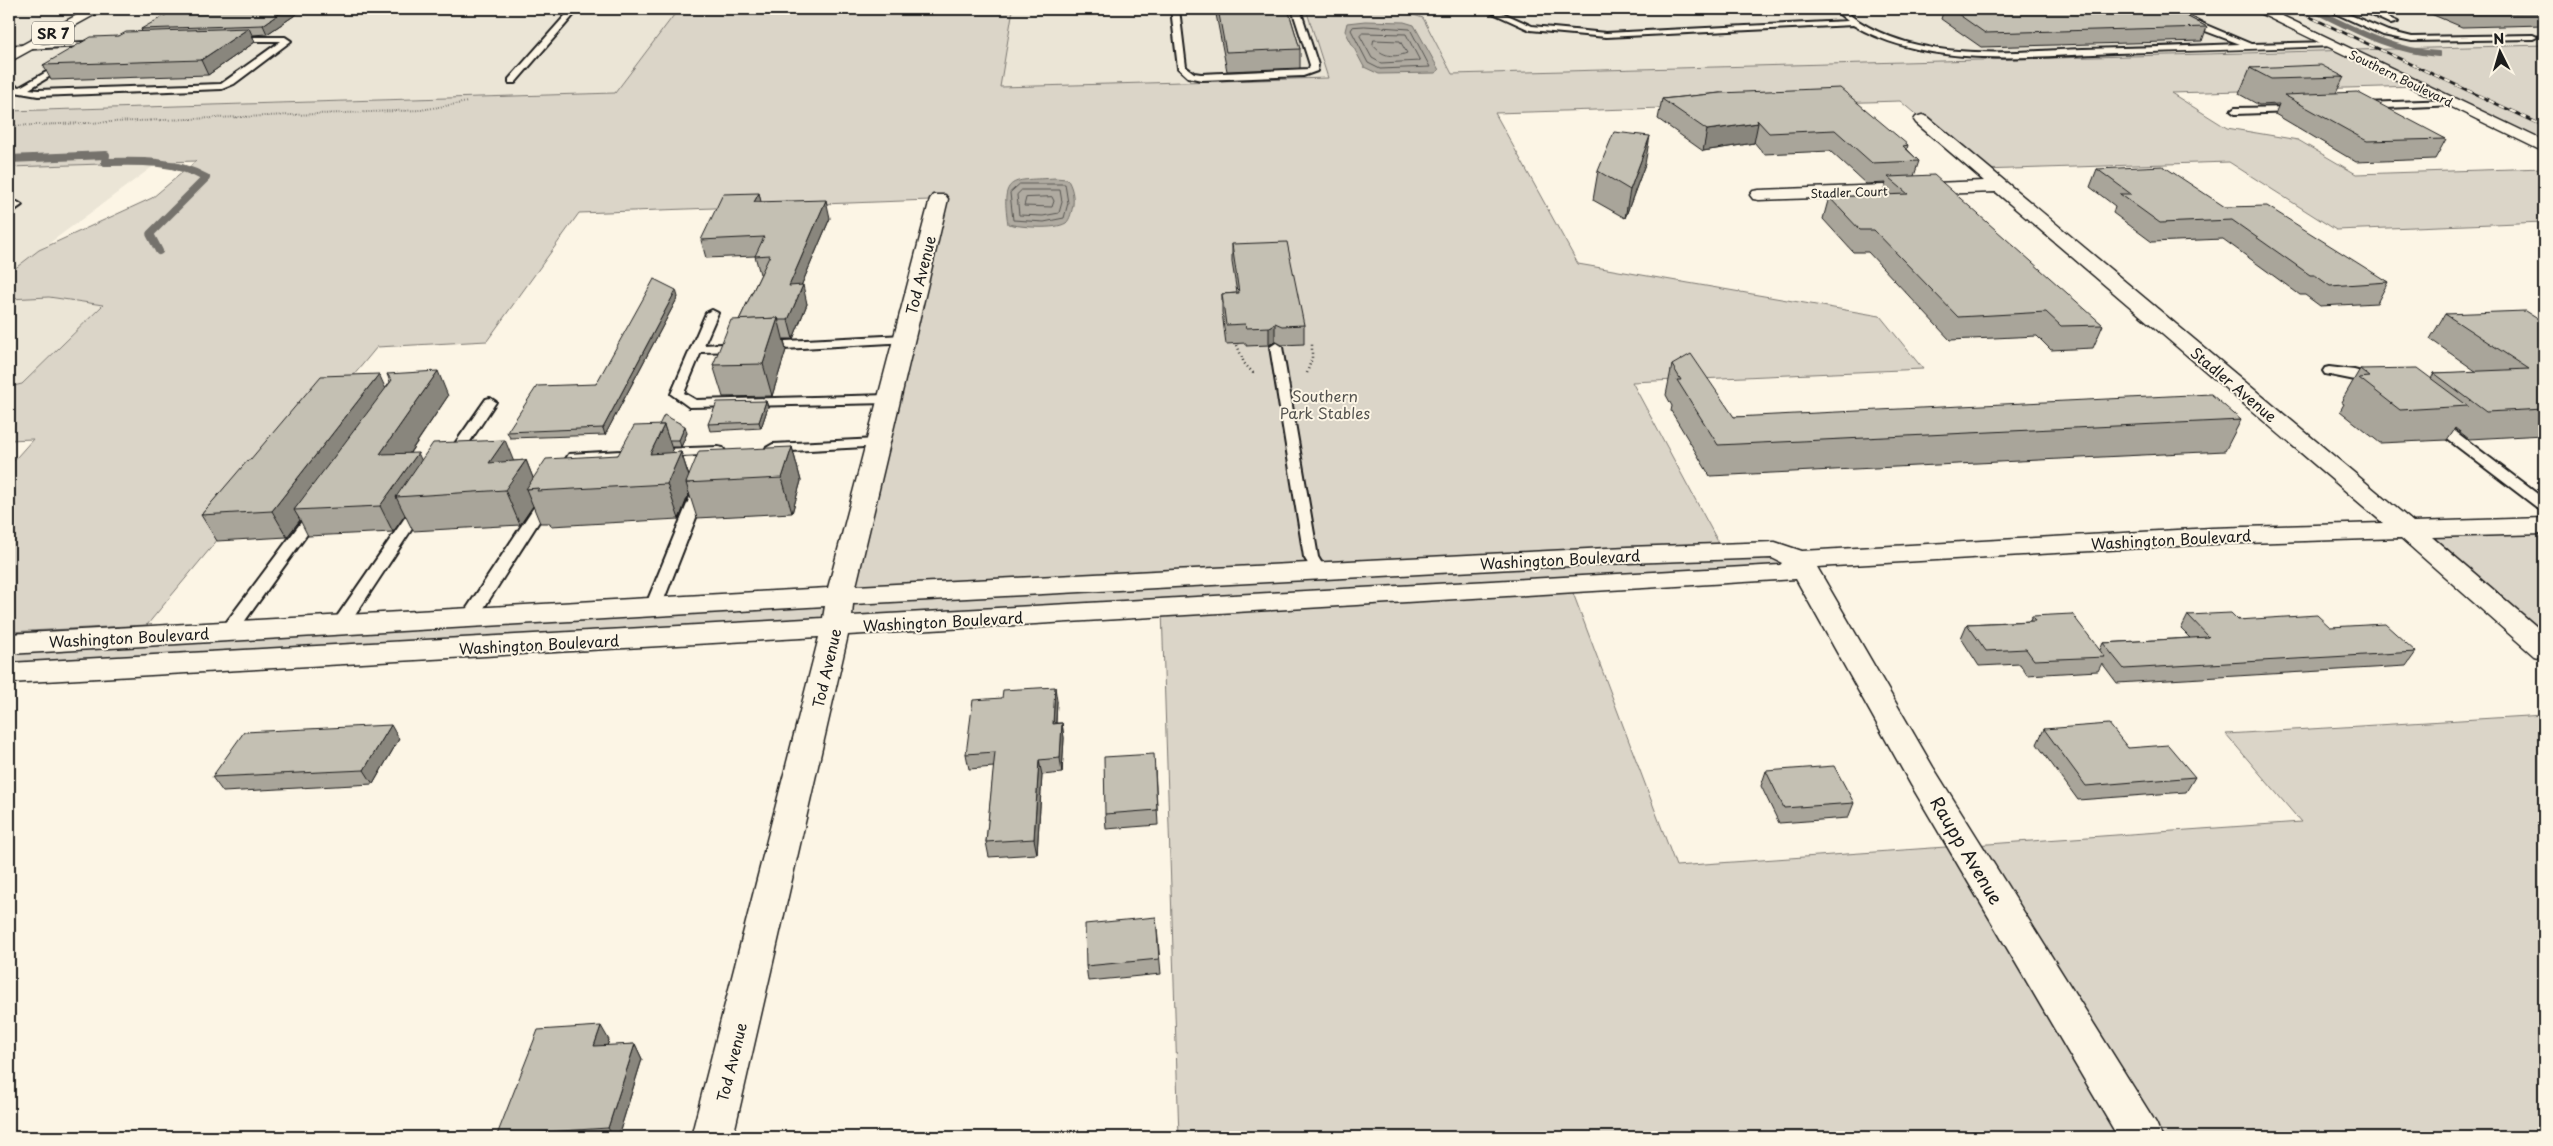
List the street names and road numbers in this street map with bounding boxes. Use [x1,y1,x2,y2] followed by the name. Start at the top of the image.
[32,22,74,44] road number: SR 7
[2346,45,2456,111] street label: Southern Boulevard
[1810,182,1888,202] street label: Stadler Court
[899,233,941,317] street label: Tod Avenue
[2186,341,2282,427] street label: Stadler Avenue
[2090,523,2252,555] street label: Washington Boulevard
[1479,543,1641,575] street label: Washington Boulevard
[862,605,1024,637] street label: Washington Boulevard
[48,621,210,653] street label: Washington Boulevard
[806,626,846,710] street label: Tod Avenue
[458,628,620,660] street label: Washington Boulevard
[1924,791,2010,909] street label: Raupp Avenue
[710,1020,752,1104] street label: Tod Avenue

